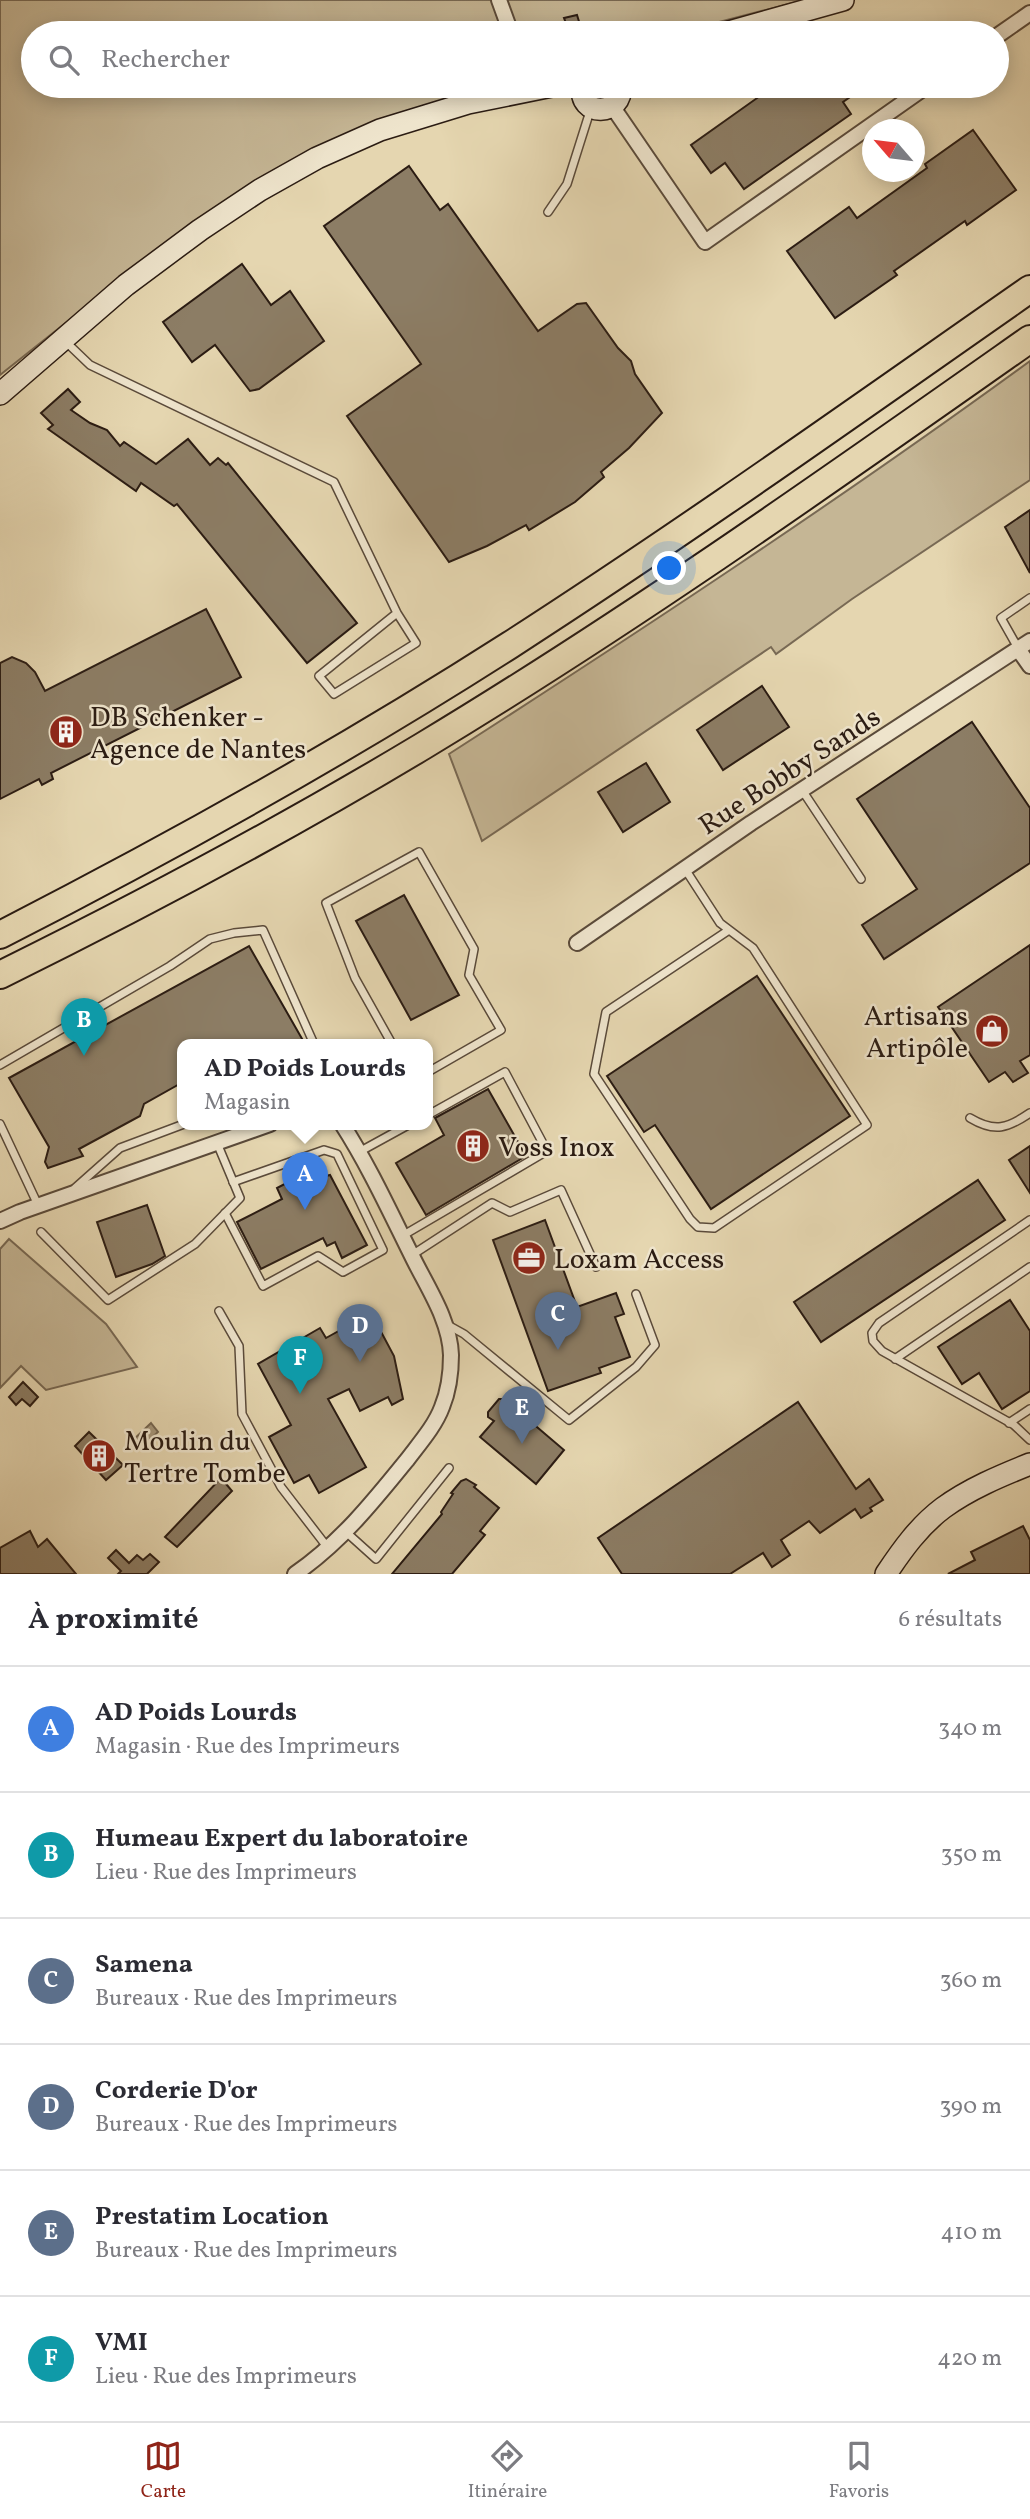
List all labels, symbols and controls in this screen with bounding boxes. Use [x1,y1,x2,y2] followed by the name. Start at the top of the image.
[21,21,1009,98] search box
[45,41,83,79] icon: search
[101,42,230,78] text: Rechercher
[862,119,925,182] north arrow
[652,551,686,585] your location
[90,699,306,770] place label: DB Schenker - Agence de Nantes
[692,699,889,846] street label: Rue Bobby Sands
[47,713,85,751] building icon: DB Schenker - Agence de Nantes
[61,998,107,1056] pin: B
[864,998,968,1069] place label: Artisans Artipôle
[973,1012,1011,1050] shop icon: Artisans Artipôle
[177,1039,433,1130] popup
[204,1051,406,1087] text: AD Poids Lourds
[204,1087,291,1119] text: Magasin
[454,1127,492,1165] building icon: Voss Inox
[498,1129,615,1168] place label: Voss Inox
[282,1152,328,1210] pin: A
[510,1239,548,1277] office icon: Loxam Access
[554,1241,724,1280] place label: Loxam Access
[535,1292,581,1350] pin: C
[337,1304,383,1362] pin: D
[277,1336,323,1394] pin: F
[499,1386,545,1444] pin: E
[124,1423,286,1494] place label: Moulin du Tertre Tombe
[80,1437,118,1475] building icon: Moulin du Tertre Tombe
[28,1599,199,1641] text: À proximité
[898,1604,1002,1636] text: 6 résultats
[95,1695,297,1731] text: AD Poids Lourds
[43,1713,59,1745] text: A
[938,1713,1002,1745] text: 340 m
[95,1731,400,1763] text: Magasin · Rue des Imprimeurs
[95,1821,468,1857] text: Humeau Expert du laboratoire
[43,1839,59,1871] text: B
[941,1839,1002,1871] text: 350 m
[95,1857,357,1889] text: Lieu · Rue des Imprimeurs
[95,1947,193,1983] text: Samena
[44,1965,58,1997] text: C
[940,1965,1002,1997] text: 360 m
[95,1983,397,2015] text: Bureaux · Rue des Imprimeurs
[95,2073,258,2109] text: Corderie D'or
[43,2091,59,2123] text: D
[939,2091,1002,2123] text: 390 m
[95,2109,397,2141] text: Bureaux · Rue des Imprimeurs
[95,2199,329,2235] text: Prestatim Location
[44,2217,58,2249] text: E
[941,2217,1002,2249] text: 410 m
[95,2235,397,2267] text: Bureaux · Rue des Imprimeurs
[95,2325,148,2361] text: VMI
[44,2343,58,2375] text: F
[937,2343,1002,2375] text: 420 m
[95,2361,357,2393] text: Lieu · Rue des Imprimeurs
[141,2437,186,2505] tab: Carte
[468,2437,547,2505] tab: Itinéraire
[829,2437,889,2505] tab: Favoris

